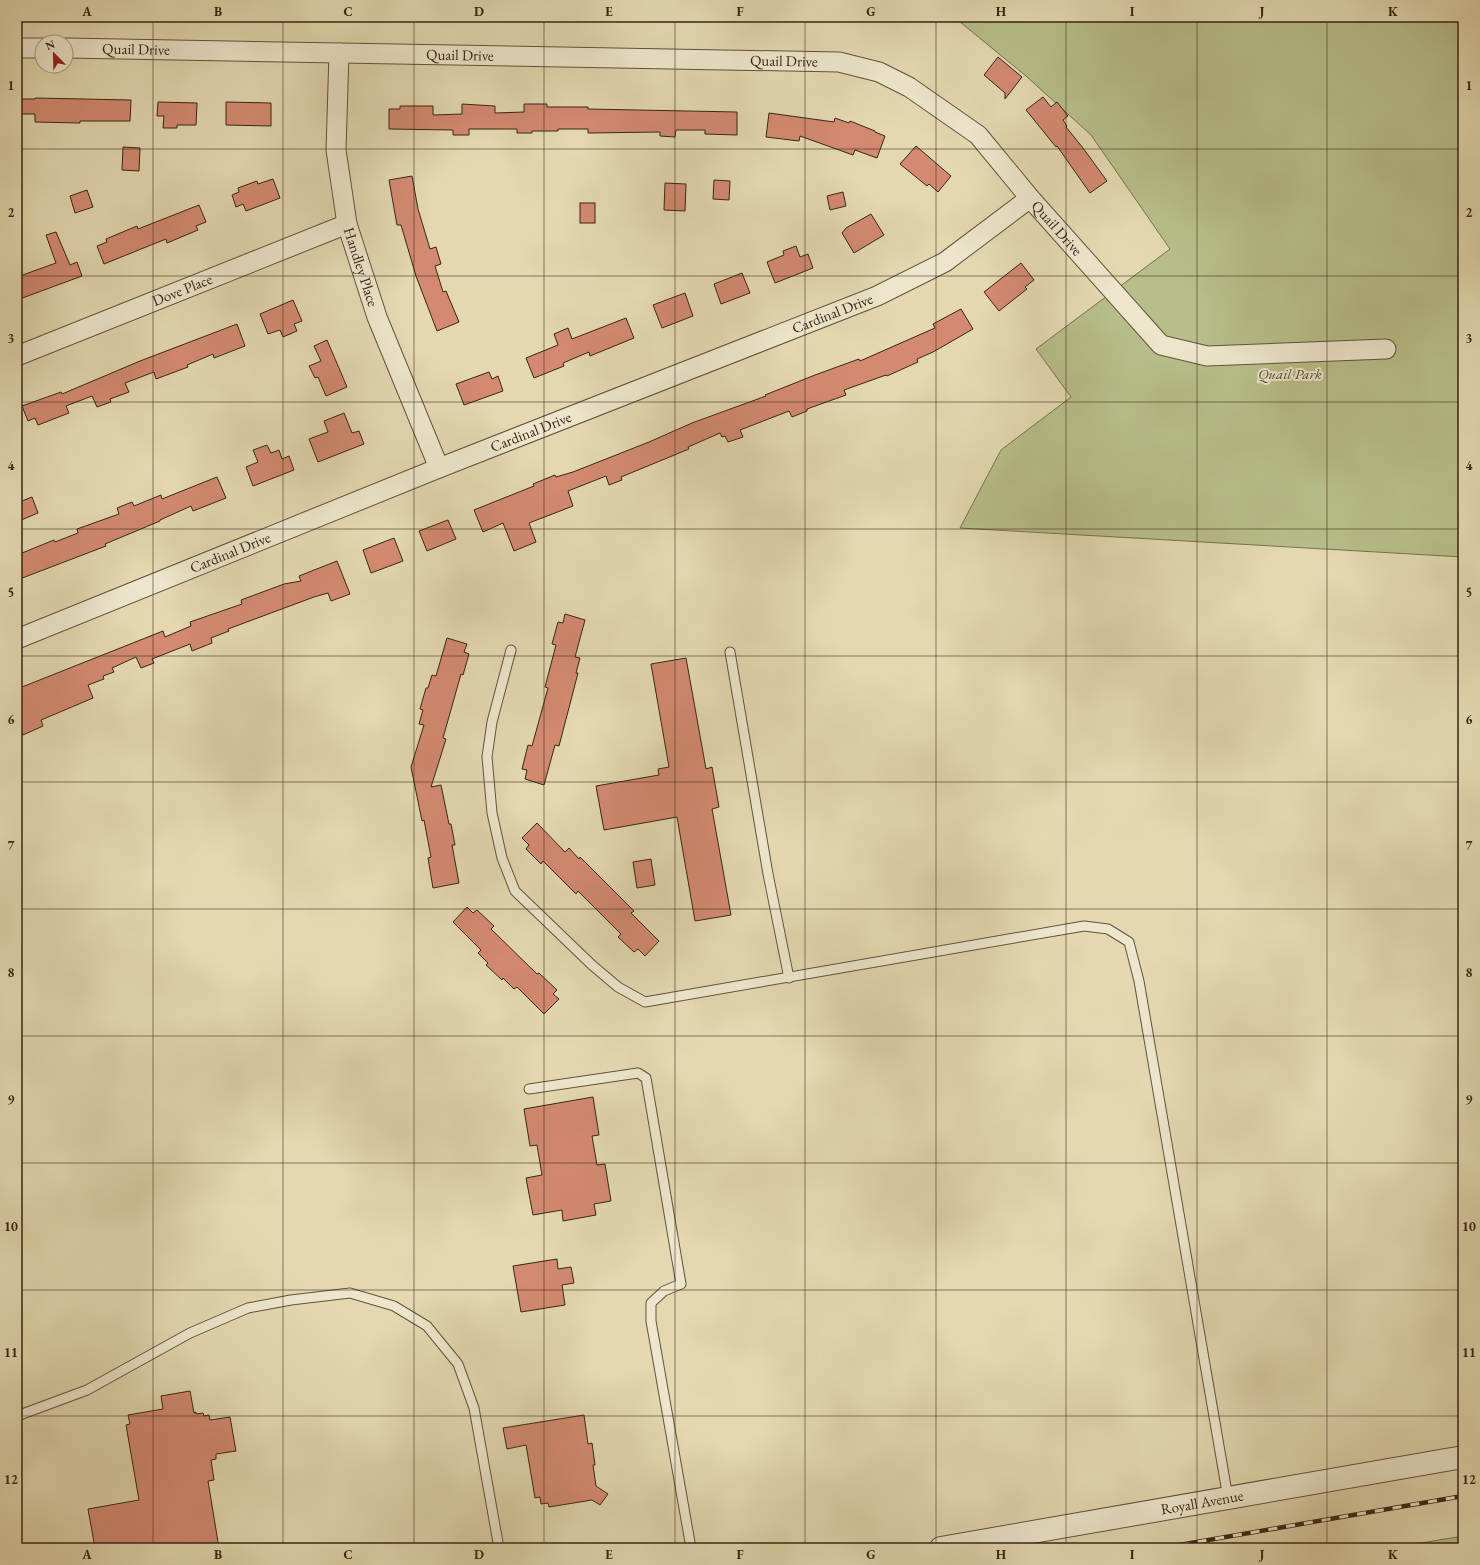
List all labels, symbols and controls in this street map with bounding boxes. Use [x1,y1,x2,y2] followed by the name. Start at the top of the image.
[81,3,92,20] text: A
[214,3,222,20] text: B
[343,3,353,20] text: C
[474,3,484,20] text: D
[605,3,613,20] text: E
[736,3,744,20] text: F
[866,3,876,20] text: G
[996,3,1007,20] text: H
[1130,3,1135,20] text: I
[1258,3,1265,20] text: J
[1388,3,1399,20] text: K
[34,34,74,74] north arrow
[43,37,57,53] text: N
[102,39,170,59] street label: Quail Drive
[426,45,494,65] street label: Quail Drive
[750,50,818,71] street label: Quail Drive
[8,77,15,94] text: 1
[1466,77,1473,94] text: 1
[1028,196,1087,260] street label: Quail Drive
[8,204,15,221] text: 2
[1466,204,1473,221] text: 2
[340,225,383,309] street label: Handley Place
[149,269,215,310] street label: Dove Place
[789,289,876,338] street label: Cardinal Drive
[8,330,15,347] text: 3
[1466,330,1473,347] text: 3
[1258,364,1322,383] park label: Quail Park
[487,407,574,456] street label: Cardinal Drive
[8,457,15,474] text: 4
[1466,457,1473,474] text: 4
[187,527,273,577] street label: Cardinal Drive
[8,584,14,601] text: 5
[1466,584,1472,601] text: 5
[8,711,15,728] text: 6
[1466,711,1473,728] text: 6
[8,837,15,854] text: 7
[1466,837,1473,854] text: 7
[8,964,15,981] text: 8
[1466,964,1473,981] text: 8
[8,1091,15,1108] text: 9
[1466,1091,1473,1108] text: 9
[4,1218,18,1235] text: 10
[1462,1218,1476,1235] text: 10
[4,1344,18,1361] text: 11
[1462,1344,1476,1361] text: 11
[4,1471,18,1488] text: 12
[1462,1471,1476,1488] text: 12
[1159,1485,1245,1519] street label: Royall Avenue
[81,1546,92,1563] text: A
[214,1546,222,1563] text: B
[343,1546,353,1563] text: C
[474,1546,484,1563] text: D
[605,1546,613,1563] text: E
[736,1546,744,1563] text: F
[866,1546,876,1563] text: G
[996,1546,1007,1563] text: H
[1130,1546,1135,1563] text: I
[1258,1546,1265,1563] text: J
[1388,1546,1399,1563] text: K

